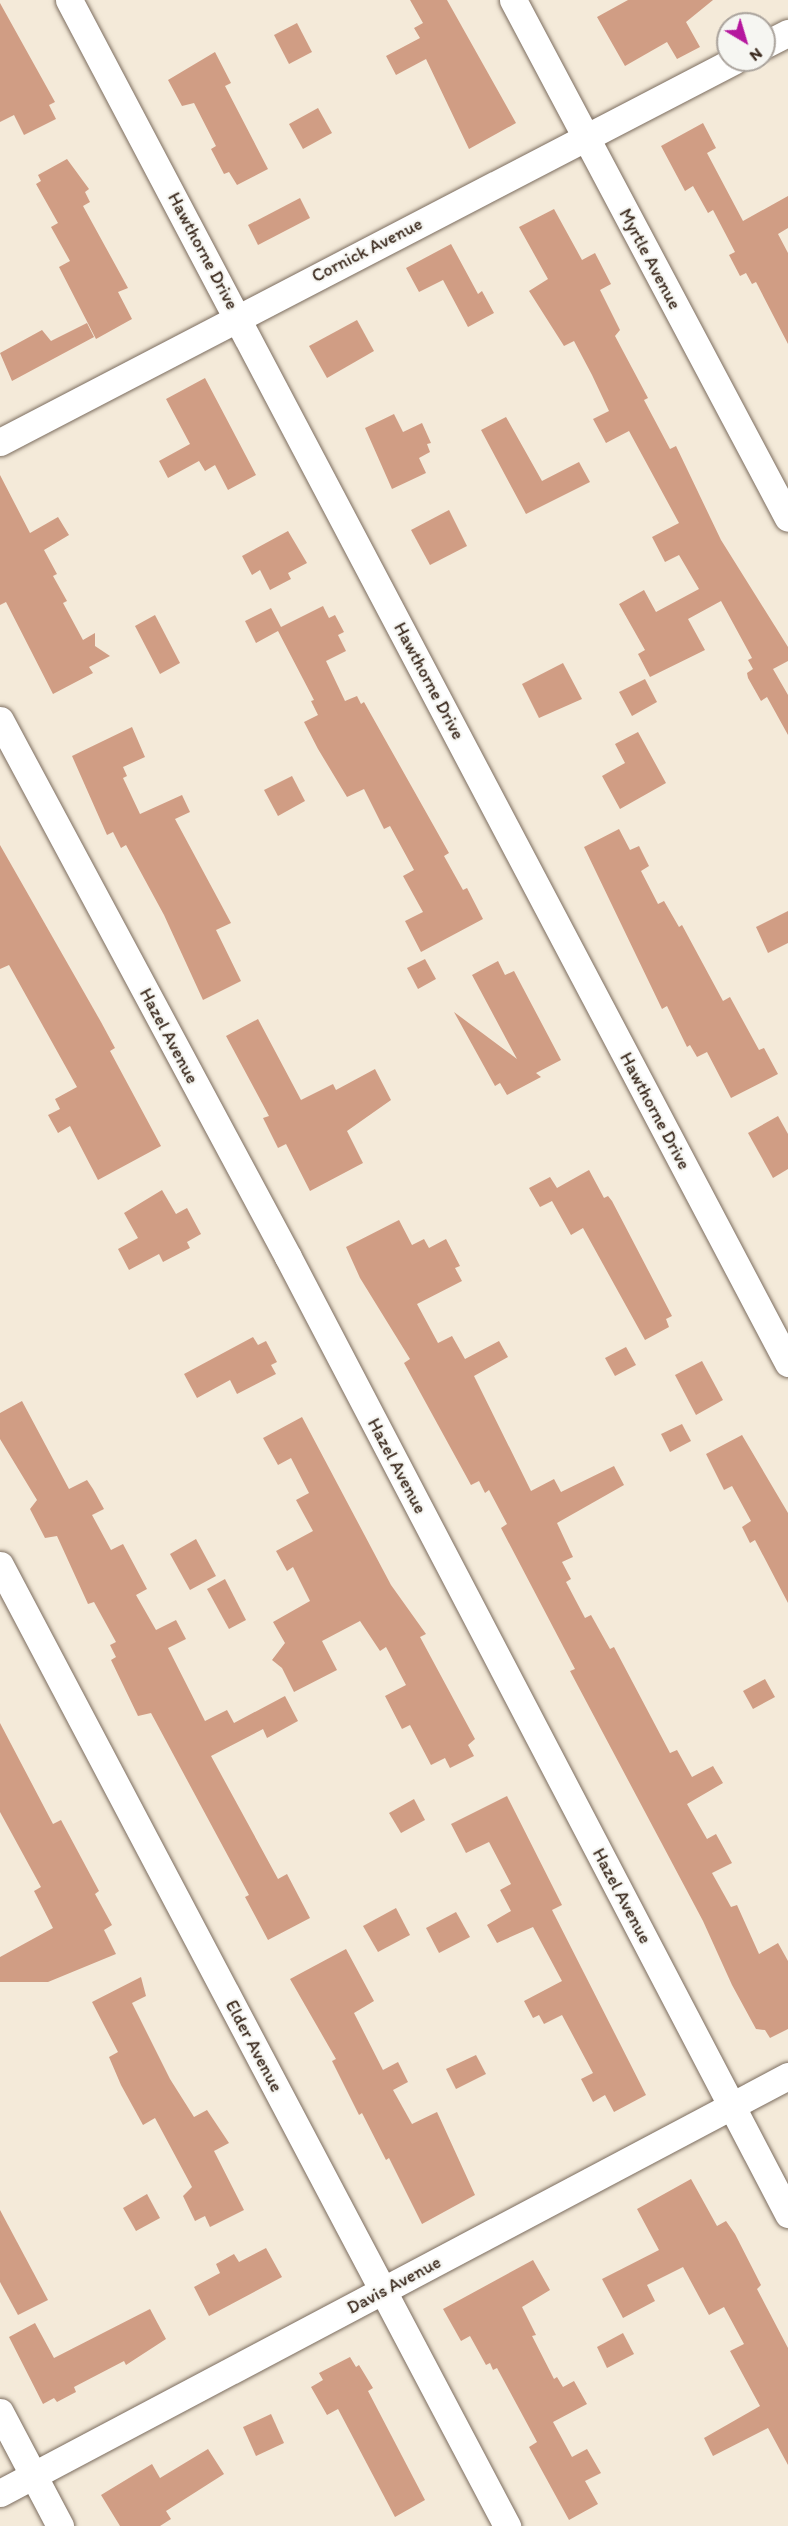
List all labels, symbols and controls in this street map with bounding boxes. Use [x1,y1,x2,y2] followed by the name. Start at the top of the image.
[716,12,776,72] north arrow
[746,44,766,66] text: N
[163,189,243,313] street label: Hawthorne Drive
[615,205,685,313] street label: Myrtle Avenue
[309,213,425,287] street label: Cornick Avenue
[389,619,469,743] street label: Hawthorne Drive
[135,985,203,1087] street label: Hazel Avenue
[615,1049,695,1173] street label: Hawthorne Drive
[363,1415,431,1517] street label: Hazel Avenue
[588,1845,656,1947] street label: Hazel Avenue
[221,1996,287,2096] street label: Elder Avenue
[344,2251,444,2319] street label: Davis Avenue

